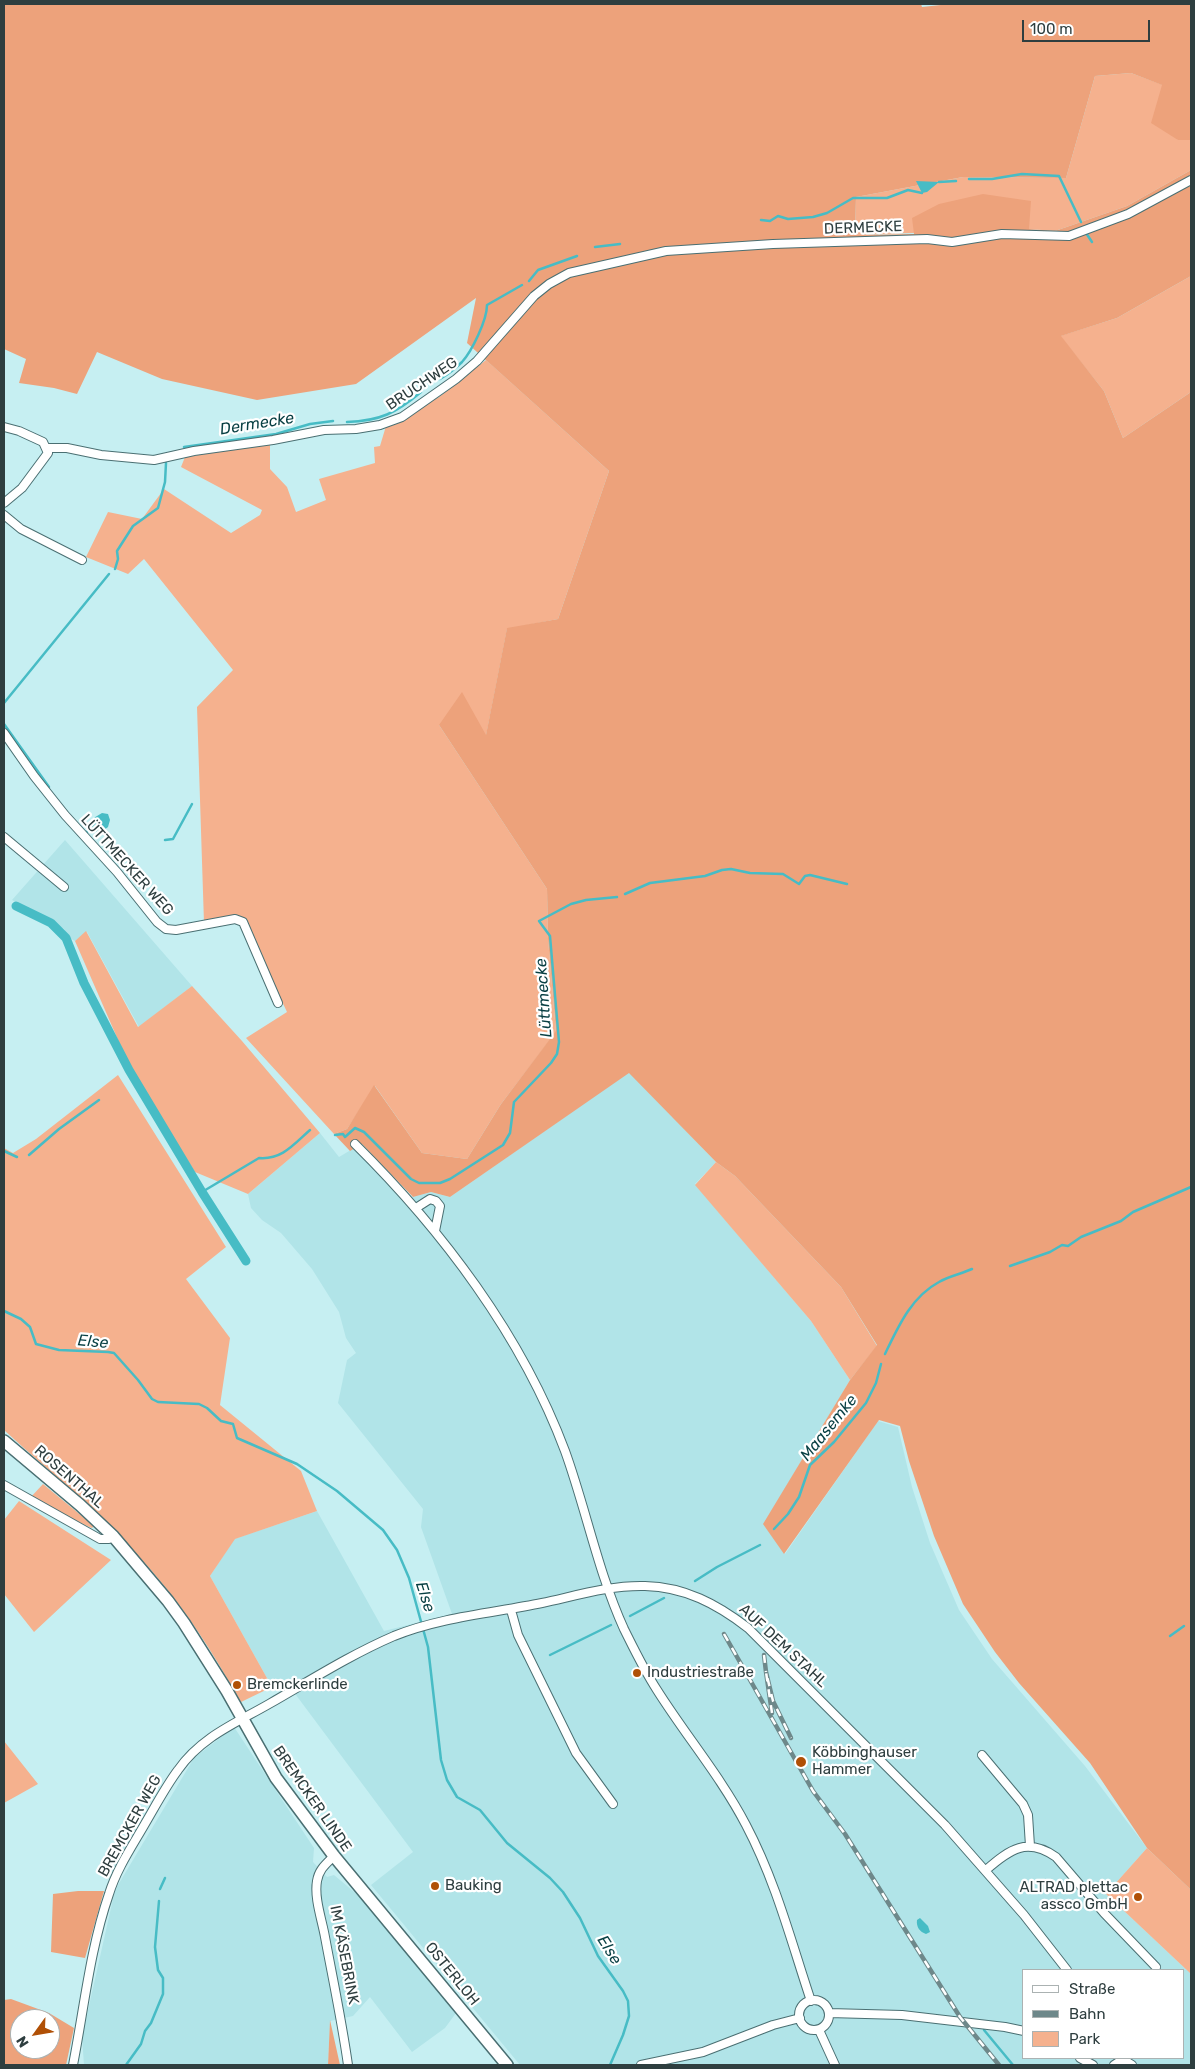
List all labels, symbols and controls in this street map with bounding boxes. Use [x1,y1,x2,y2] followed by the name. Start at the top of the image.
[1025,10,1152,42] scale bar
[1030,20,1072,38] text: 100 m
[824,218,902,238] street label: DERMECKE
[383,354,461,414] street label: BRUCHWEG
[219,409,295,439] water label: Dermecke
[77,811,177,919] street label: LÜTTMECKER WEG
[532,958,556,1038] water label: Lüttmecke
[77,1331,109,1353] water label: Else
[796,1391,862,1465] water label: Maasemke
[30,1442,108,1512] street label: ROSENTHAL
[411,1579,439,1615] water label: Else
[735,1601,831,1691] street label: AUF DEM STAHL
[647,1664,754,1682] place label: Industriestraße
[631,1667,643,1679] marker: Industriestraße
[247,1676,348,1694] place label: Bremckerlinde
[231,1679,243,1691] marker: Bremckerlinde
[269,1743,355,1855] street label: BREMCKER LINDE
[812,1744,917,1779] place label: Köbbinghauser Hammer
[794,1755,808,1769] marker: Köbbinghauser Hammer
[95,1772,165,1880] street label: BREMCKER WEG
[445,1877,502,1895] place label: Bauking
[1019,1879,1128,1914] place label: ALTRAD plettac assco GmbH
[429,1880,441,1892] marker: Bauking
[1132,1891,1144,1903] marker: ALTRAD plettac assco GmbH
[326,1904,362,2006] street label: IM KÄSEBRINK
[593,1932,625,1968] water label: Else
[421,1939,483,2009] street label: OSTERLOH
[1022,1969,1185,2059] legend
[1069,1980,1115,1998] text: Straße
[1069,2005,1106,2023] text: Bahn
[10,2009,60,2059] north arrow
[1069,2030,1100,2048] text: Park
[13,2033,33,2050] text: N

